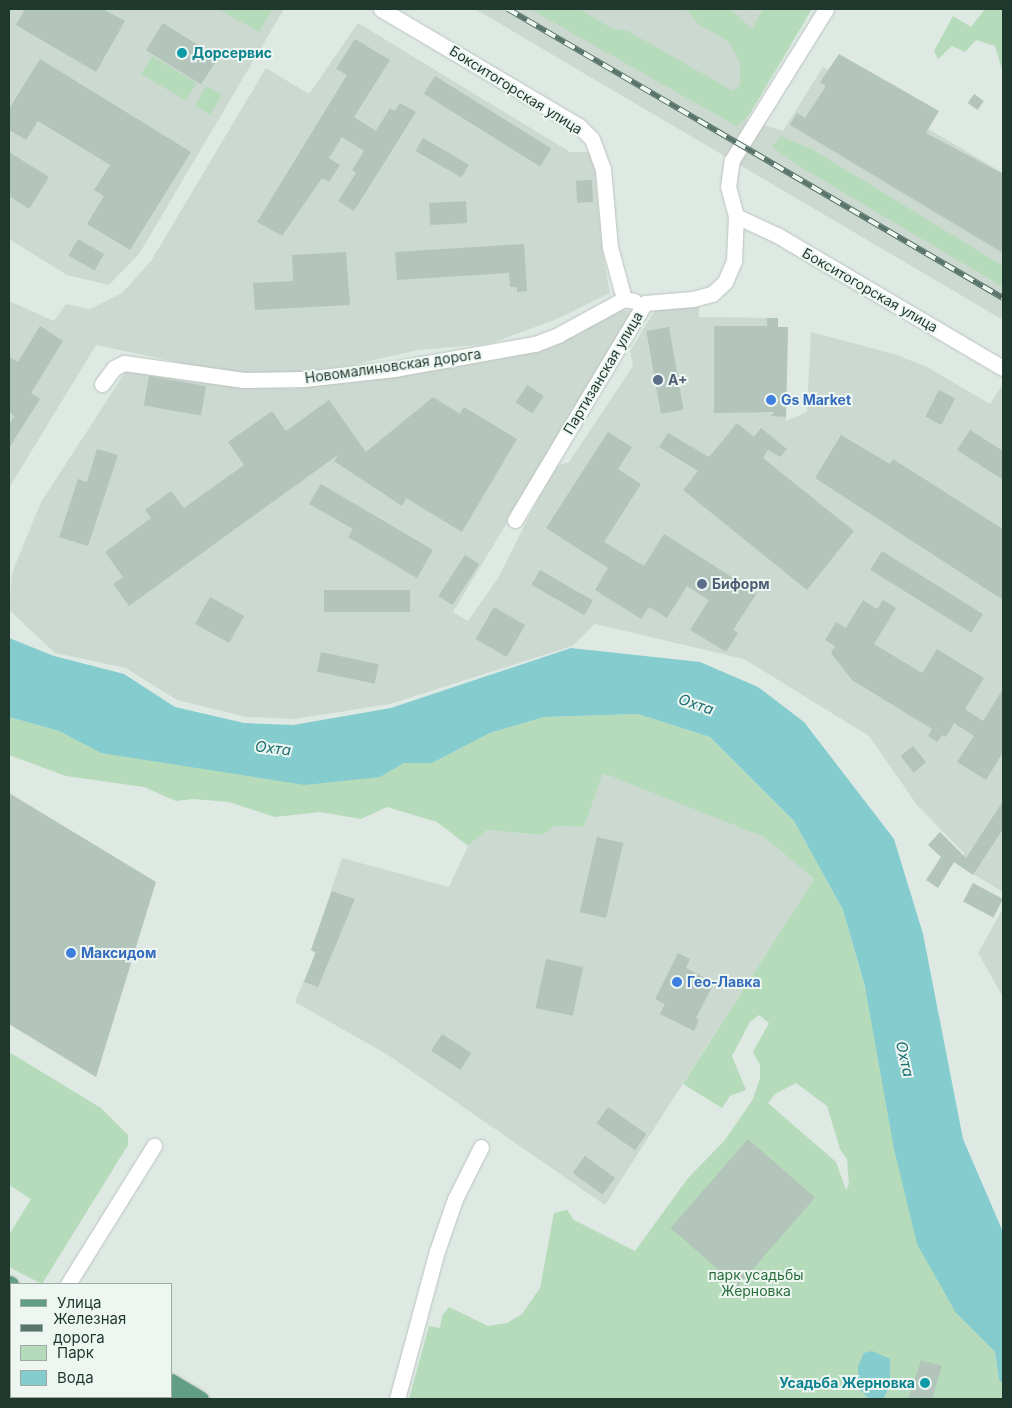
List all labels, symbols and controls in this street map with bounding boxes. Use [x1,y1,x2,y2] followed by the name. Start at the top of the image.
[446,42,586,138] street label: Бокситогорская улица
[192,45,272,61] place label: Дорсервис
[176,47,188,59] marker: Дорсервис
[799,244,941,336] street label: Бокситогорская улица
[560,309,646,437] street label: Партизанская улица
[304,345,482,387] street label: Новомалиновская дорога
[668,372,687,388] place label: А+
[652,374,664,386] marker: А+
[781,392,851,408] place label: Gs Market
[765,394,777,406] marker: Gs Market
[712,576,770,592] place label: Биформ
[696,578,708,590] marker: Биформ
[676,690,716,718] water label: Охта
[254,737,292,759] water label: Охта
[81,945,156,961] place label: Максидом
[65,947,77,959] marker: Максидом
[687,974,761,990] place label: Гео-Лавка
[671,976,683,988] marker: Гео-Лавка
[892,1039,918,1079] water label: Охта
[709,1267,803,1300] park label: парк усадьбы Жерновка
[10,1283,172,1398] legend
[57,1293,101,1312] text: Улица
[53,1309,126,1347] text: Железная дорога
[57,1343,94,1362] text: Парк
[57,1368,94,1387] text: Вода
[779,1375,915,1391] place label: Усадьба Жерновка
[919,1377,931,1389] marker: Усадьба Жерновка

